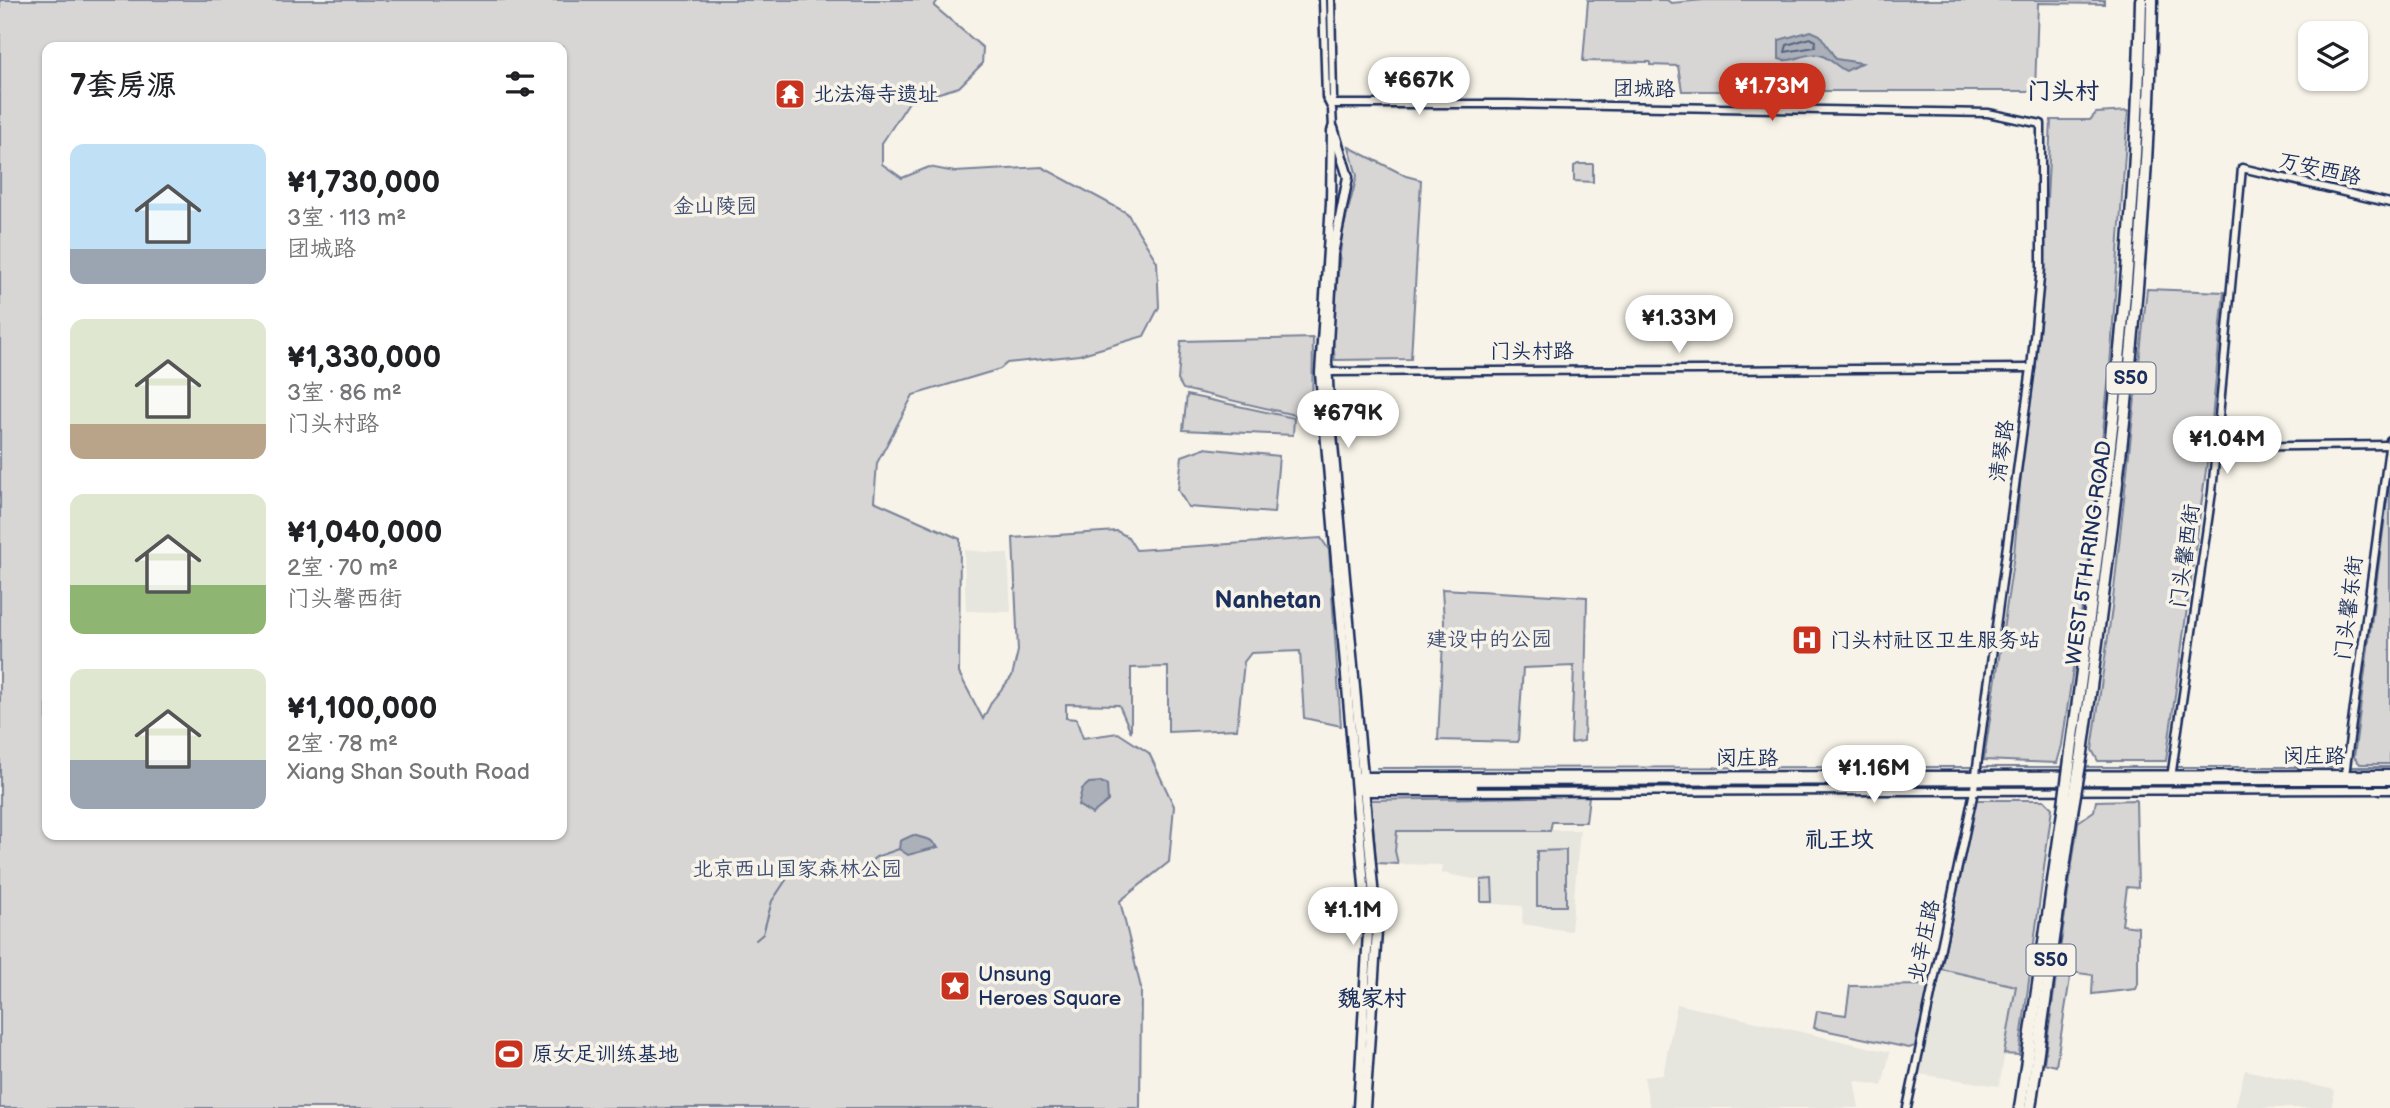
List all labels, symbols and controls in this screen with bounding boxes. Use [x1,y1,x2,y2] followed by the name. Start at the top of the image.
[2298,21,2368,91] map controls
[2298,21,2368,91] button: layers
[1370,58,1468,117] pin: ¥667K
[1715,64,1829,123] pin: ¥1.73M
[501,65,539,103] icon: filters
[1384,66,1454,94] text: ¥667K
[70,68,177,104] text: 7套房源
[1735,72,1809,100] text: ¥1.73M
[1612,76,1676,102] street label: 团城路
[773,77,807,111] temple icon: 北法海寺遗址
[2027,77,2099,106] district label: 门头村
[813,82,939,107] place label: 北法海寺遗址
[2276,147,2364,191] street label: 万安西路
[287,165,440,201] text: ¥1,730,000
[126,172,210,256] icon: home
[673,194,757,219] park label: 金山陵园
[287,204,406,232] text: 3室 · 113 m²
[287,235,356,263] text: 团城路
[1622,296,1736,355] pin: ¥1.33M
[1641,304,1717,332] text: ¥1.33M
[1490,339,1574,364] street label: 门头村路
[287,340,441,376] text: ¥1,330,000
[126,347,210,431] icon: home
[2106,362,2156,394] road number: S50
[287,379,402,407] text: 3室 · 86 m²
[1299,391,1397,450] pin: ¥679K
[1313,399,1383,427] text: ¥679K
[287,410,379,438] text: 门头村路
[2170,416,2284,476] pin: ¥1.04M
[1985,418,2019,484] street label: 清琴路
[2189,425,2265,453] text: ¥1.04M
[2061,439,2117,667] street label: WEST 5TH RING ROAD
[2165,502,2205,610] street label: 门头馨西街
[287,515,443,551] text: ¥1,040,000
[126,522,210,606] icon: home
[287,554,398,582] text: 2室 · 70 m²
[2330,554,2368,662] street label: 门头馨东街
[287,585,402,613] text: 门头馨西街
[1215,586,1321,615] district label: Nanhetan
[1790,623,1824,657] hospital icon: 门头村社区卫生服务站
[1426,627,1552,652] park label: 建设中的公园
[1830,628,2040,653] place label: 门头村社区卫生服务站
[287,691,437,727] text: ¥1,100,000
[126,697,210,781] icon: home
[287,730,398,758] text: 2室 · 78 m²
[2283,744,2346,769] street label: 闵庄路
[1716,746,1779,771] street label: 闵庄路
[1817,746,1931,805] pin: ¥1.16M
[1838,754,1910,782] text: ¥1.16M
[287,758,530,786] text: Xiang Shan South Road
[1805,826,1874,854] district label: 礼王坟
[692,857,902,882] park label: 北京西山国家森林公园
[1304,888,1402,947] pin: ¥1.1M
[1324,896,1382,924] text: ¥1.1M
[1903,897,1945,985] street label: 北辛庄路
[2026,944,2076,976] road number: S50
[978,962,1121,1011] place label: Unsung Heroes Square
[938,969,972,1003] place icon: Unsung Heroes Square
[1338,985,1407,1013] district label: 魏家村
[492,1037,526,1071] sports icon: 原女足训练基地
[532,1042,679,1067] place label: 原女足训练基地

